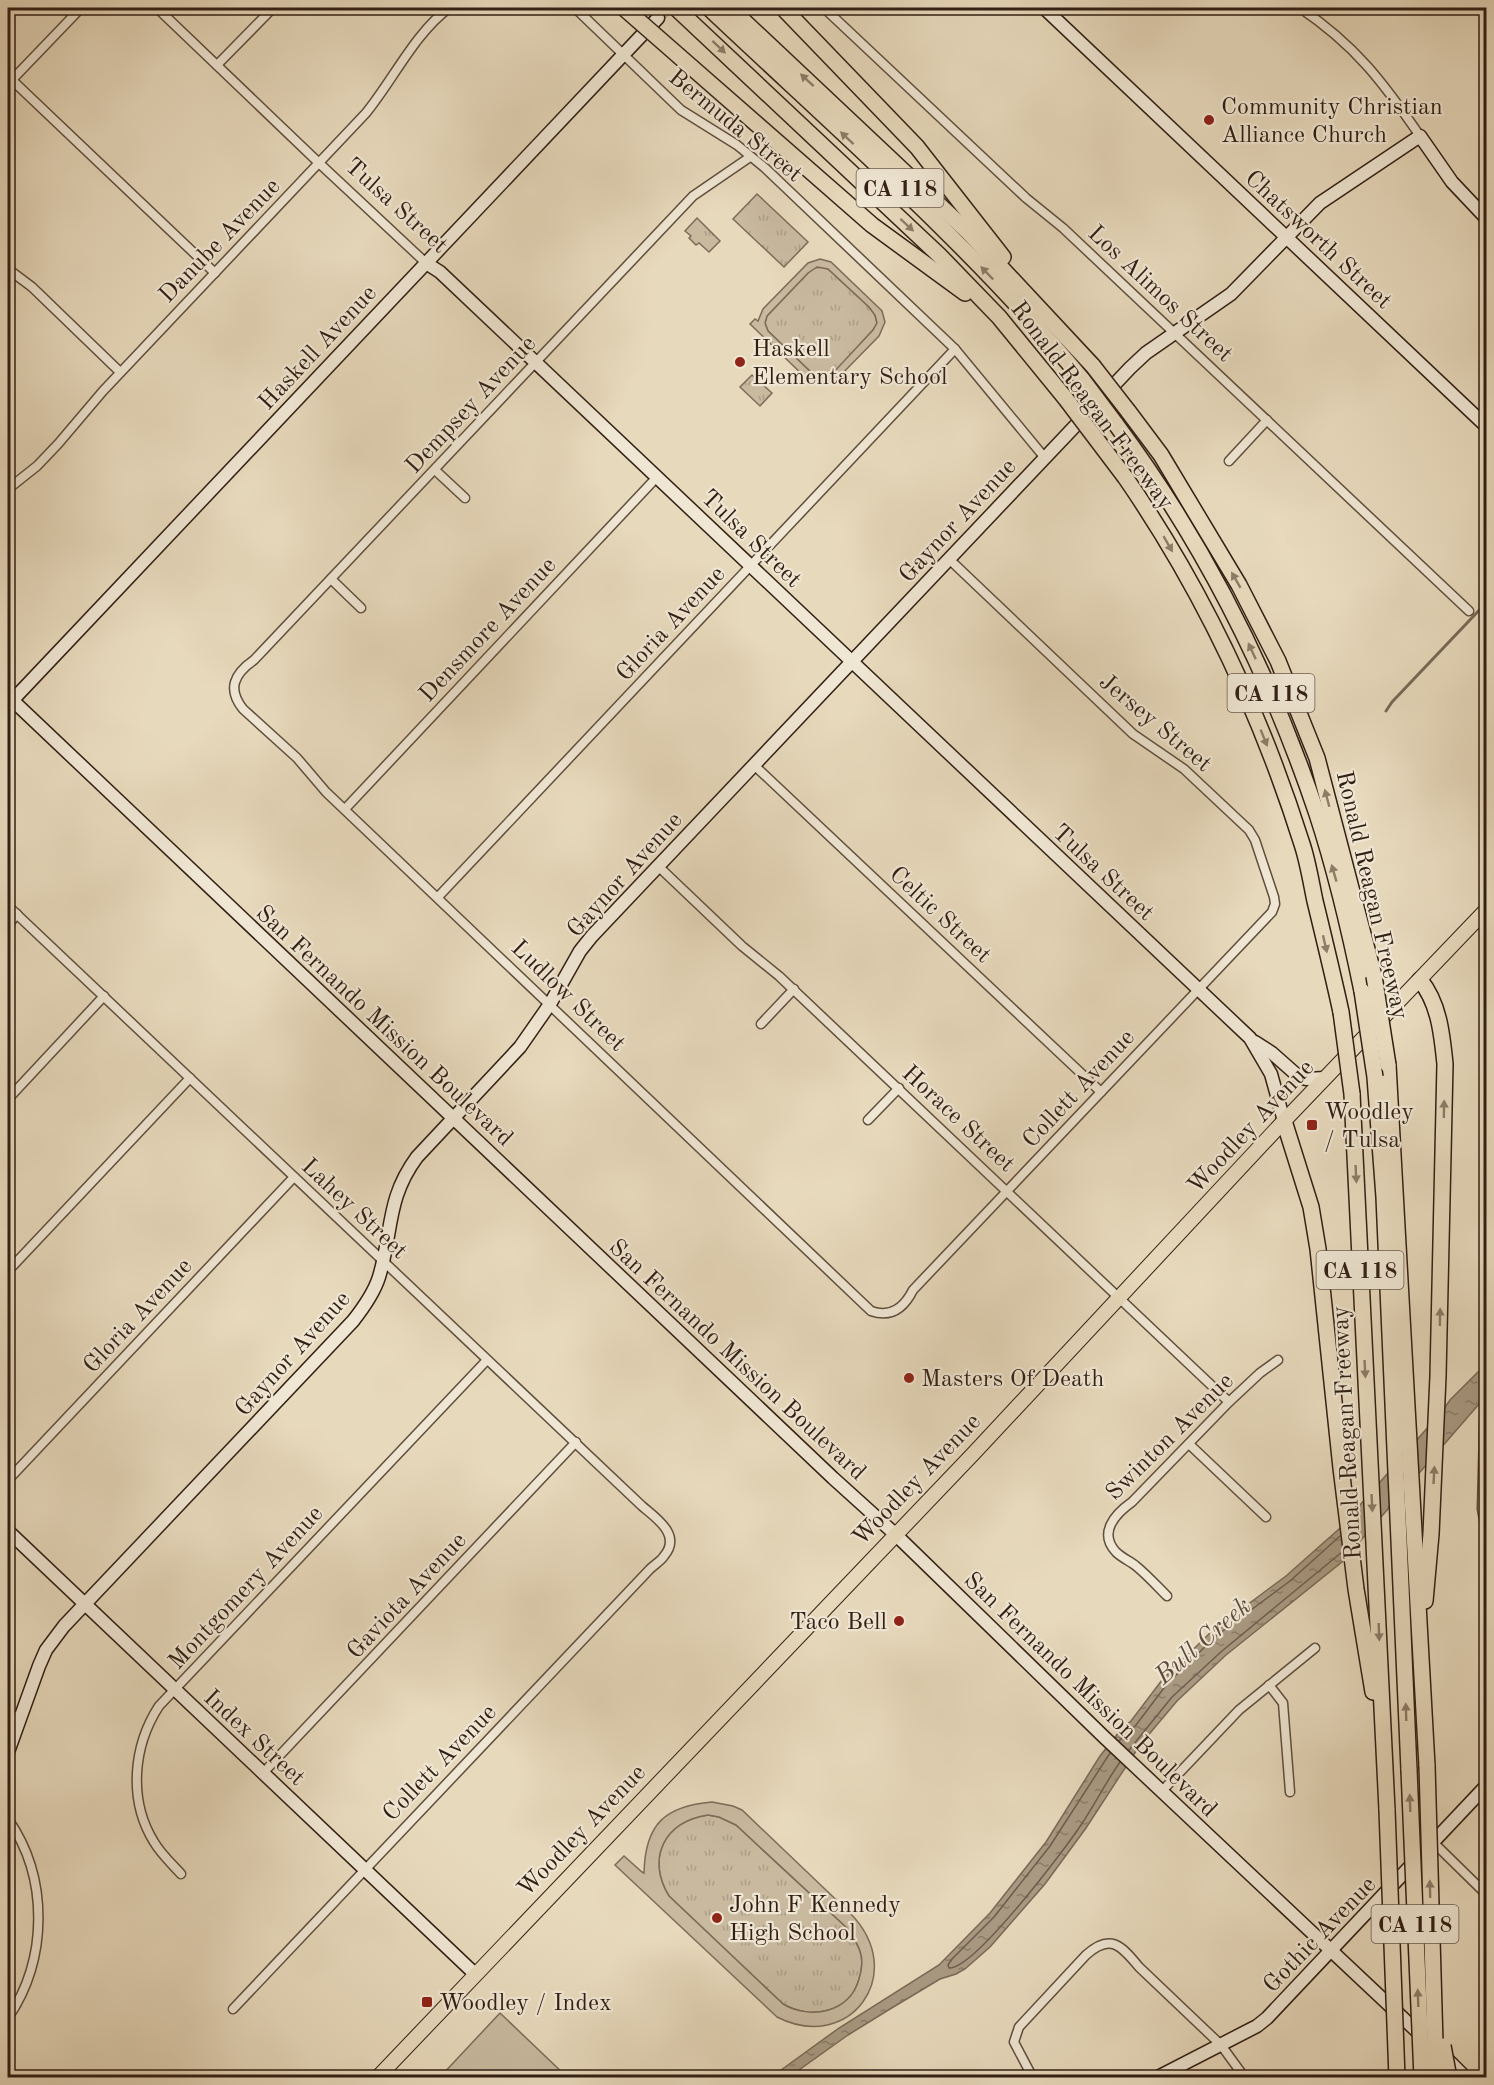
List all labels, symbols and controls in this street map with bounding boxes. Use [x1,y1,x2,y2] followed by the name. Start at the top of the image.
[712,40,726,54] one-way arrow
[663,66,806,187] street label: Bermuda Street
[800,73,815,87] one-way arrow
[1221,96,1443,148] place label: Community Christian Alliance Church
[1202,113,1216,127] marker: Community Christian Alliance Church
[840,131,854,145] one-way arrow
[340,154,452,259] street label: Tulsa Street
[1240,167,1396,314] street label: Chatsworth Street
[856,169,944,207] road number: CA 118
[155,175,286,308] street label: Danube Avenue
[899,217,913,231] one-way arrow
[1083,222,1237,367] street label: Los Alimos Street
[981,266,994,281] one-way arrow
[255,281,382,415] street label: Haskell Avenue
[1005,297,1178,515] street label: Ronald Reagan Freeway
[402,332,541,479] street label: Dempsey Avenue
[752,338,947,390] place label: Haskell Elementary School
[733,355,747,369] marker: Haskell Elementary School
[895,455,1022,588] street label: Gaynor Avenue
[696,486,805,593] street label: Tulsa Street
[1163,536,1174,552] one-way arrow
[416,553,561,707] street label: Densmore Avenue
[613,562,730,686] street label: Gloria Avenue
[1231,571,1241,588] one-way arrow
[1247,642,1256,659] one-way arrow
[1094,670,1215,777] street label: Jersey Street
[1228,674,1314,712] road number: CA 118
[1259,729,1269,747] one-way arrow
[1331,769,1411,1022] street label: Ronald Reagan Freeway
[1322,789,1332,807] one-way arrow
[563,808,688,942] street label: Gaynor Avenue
[1047,821,1158,926] street label: Tulsa Street
[884,863,995,968] street label: Celtic Street
[1329,864,1338,882] one-way arrow
[251,901,517,1152] street label: San Fernando Mission Boulevard
[1321,935,1331,954] one-way arrow
[506,936,629,1057] street label: Ludlow Street
[1019,1026,1140,1153] street label: Collett Avenue
[1184,1056,1319,1199] street label: Woodley Avenue
[897,1061,1019,1177] street label: Horace Street
[1440,1099,1449,1118] one-way arrow
[1324,1101,1414,1153] place label: Woodley / Tulsa
[1305,1118,1319,1132] marker: Woodley / Tulsa
[296,1155,411,1264] street label: Lahey Street
[1351,1164,1360,1183] one-way arrow
[604,1235,870,1486] street label: San Fernando Mission Boulevard
[1316,1251,1404,1289] road number: CA 118
[80,1254,197,1378] street label: Gloria Avenue
[231,1287,356,1421] street label: Gaynor Avenue
[1329,1305,1367,1561] street label: Ronald Reagan Freeway
[1435,1308,1444,1327] one-way arrow
[1361,1359,1370,1378] one-way arrow
[921,1368,1104,1392] place label: Masters Of Death
[1102,1369,1239,1506] street label: Swinton Avenue
[902,1371,916,1385] marker: Masters Of Death
[849,1410,986,1551] street label: Woodley Avenue
[1429,1466,1438,1485] one-way arrow
[1368,1494,1377,1513] one-way arrow
[165,1502,328,1675] street label: Montgomery Avenue
[343,1529,472,1664] street label: Gaviota Avenue
[959,1568,1221,1823] street label: San Fernando Mission Boulevard
[1150,1593,1256,1691] water label: Bull Creek
[790,1611,887,1635] place label: Taco Bell
[892,1614,906,1628] marker: Taco Bell
[1374,1623,1383,1642] one-way arrow
[198,1686,309,1791] street label: Index Street
[379,1700,502,1826] street label: Collett Avenue
[1401,1702,1411,1721] one-way arrow
[514,1761,651,1902] street label: Woodley Avenue
[1405,1794,1414,1813] one-way arrow
[1260,1873,1381,1998] street label: Gothic Avenue
[1425,1880,1435,1899] one-way arrow
[729,1894,901,1946] place label: John F Kennedy High School
[1372,1905,1458,1943] road number: CA 118
[710,1911,724,1925] marker: John F Kennedy High School
[1414,1989,1423,2008] one-way arrow
[439,1992,612,2016] place label: Woodley / Index
[420,1995,434,2009] marker: Woodley / Index

